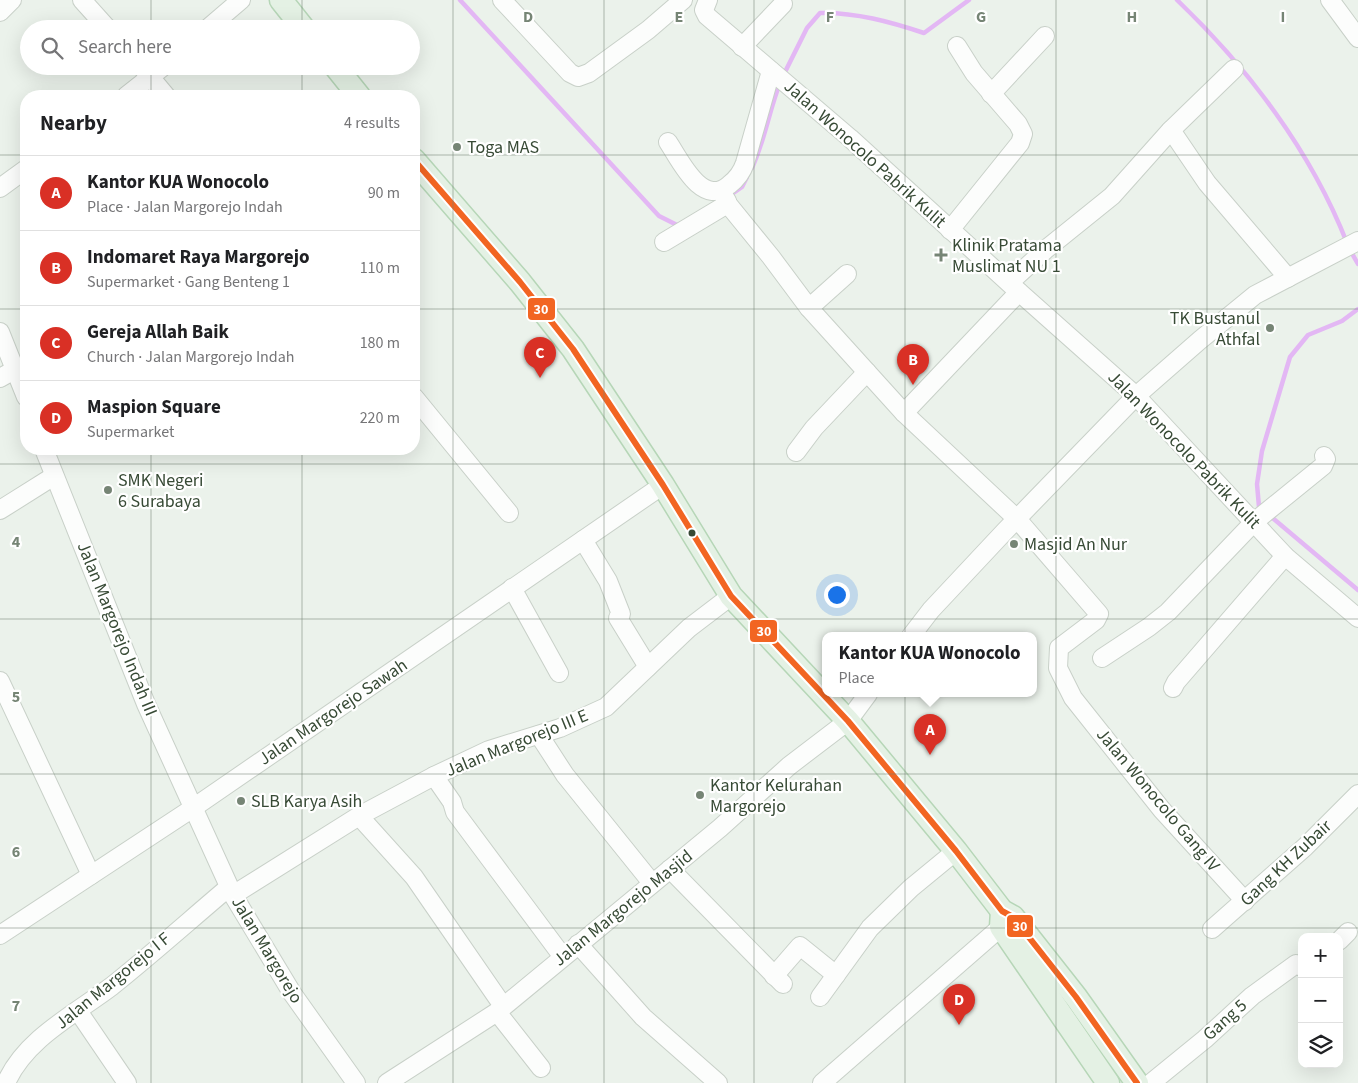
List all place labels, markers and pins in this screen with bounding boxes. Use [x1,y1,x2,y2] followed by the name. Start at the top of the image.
[467,135,539,160] place label: Toga MAS
[451,141,463,153] marker: Toga MAS
[952,233,1062,279] place label: Klinik Pratama Muslimat NU 1
[934,248,948,262] marker: Klinik Pratama Muslimat NU 1
[1170,306,1260,352] place label: TK Bustanul Athfal
[1264,322,1276,334] marker: TK Bustanul Athfal
[524,337,556,378] pin: C
[897,344,929,385] pin: B
[118,468,204,514] place label: SMK Negeri 6 Surabaya
[102,484,114,496] marker: SMK Negeri 6 Surabaya
[687,528,697,538] unlabelled marker
[1024,532,1128,557] place label: Masjid An Nur
[1008,538,1020,550] marker: Masjid An Nur
[914,714,946,755] pin: A
[710,773,842,819] place label: Kantor Kelurahan Margorejo
[251,789,362,814] place label: SLB Karya Asih
[694,789,706,801] marker: Kantor Kelurahan Margorejo
[235,795,247,807] marker: SLB Karya Asih
[943,984,975,1025] pin: D

